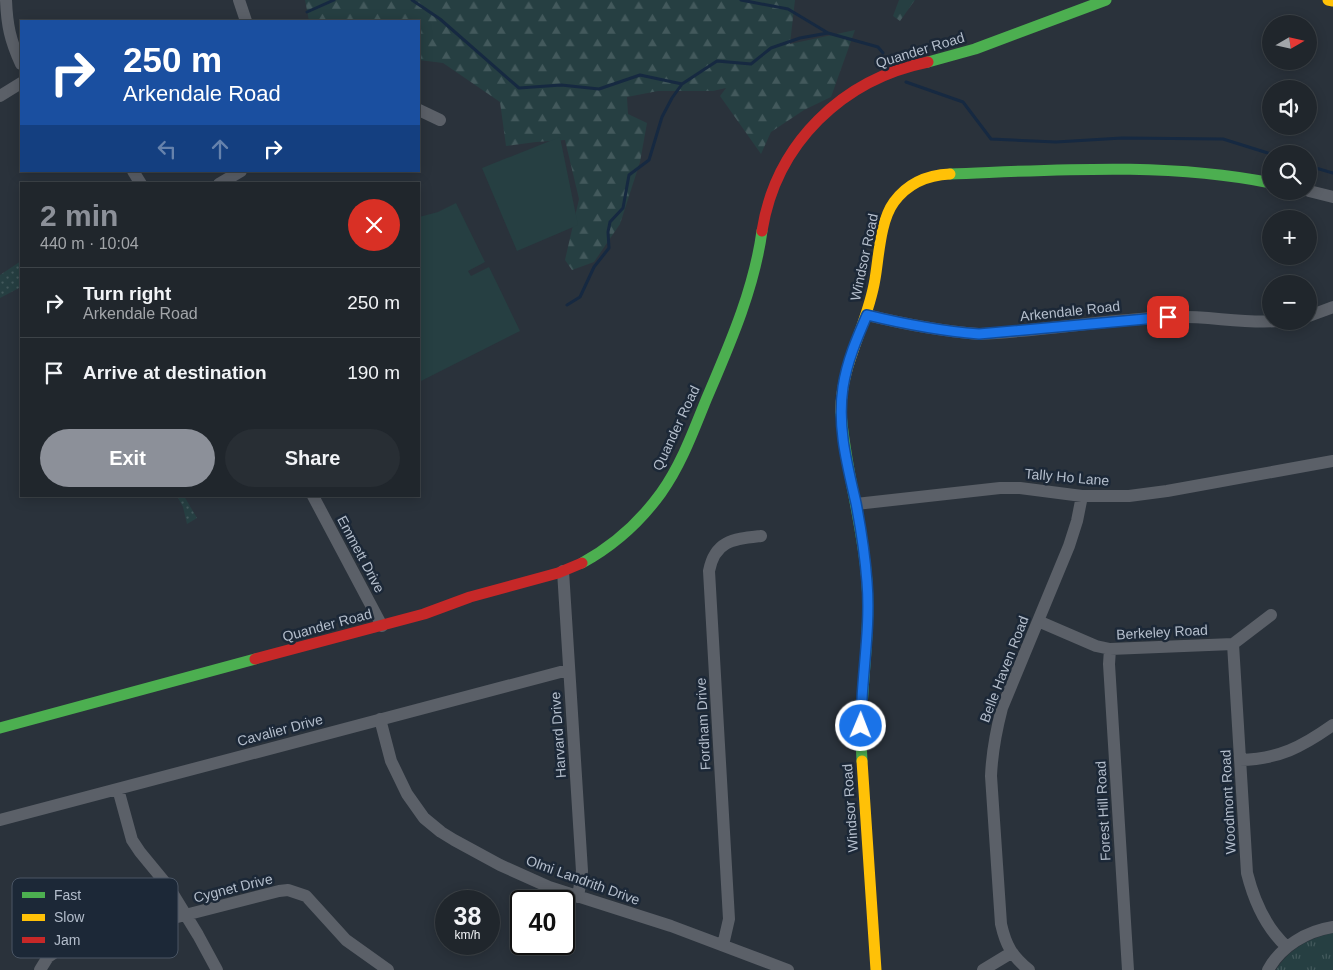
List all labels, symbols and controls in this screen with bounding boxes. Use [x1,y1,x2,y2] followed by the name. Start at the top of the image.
[1262,15,1318,70] north arrow
[1262,15,1317,330] map controls
[874,29,966,71] street label: Quander Road
[40,40,105,105] icon: right
[123,40,222,79] text: 250 m
[1262,80,1317,135] button: sound
[123,81,281,106] text: Arkendale Road
[153,135,181,163] icon: left
[206,135,234,163] icon: ahead
[259,135,287,163] icon: right
[1262,145,1317,200] button: search
[40,199,118,232] text: 2 min
[348,199,400,251] button: close
[1262,210,1317,265] button: +
[847,212,881,302] street label: Windsor Road
[40,235,139,252] text: 440 m · 10:04
[1262,275,1317,330] button: −
[83,283,171,304] text: Turn right
[40,289,68,317] icon: right
[347,292,400,313] text: 250 m
[1147,296,1189,338] pin
[1019,298,1121,324] street label: Arkendale Road
[1154,303,1182,331] icon: arrive
[83,305,198,322] text: Arkendale Road
[40,359,68,387] icon: arrive
[83,362,267,383] text: Arrive at destination
[347,362,400,383] text: 190 m
[649,383,703,473] street label: Quander Road
[40,429,215,487] button: Exit
[225,429,400,487] button: Share
[1024,465,1110,489] street label: Tally Ho Lane
[334,513,388,595] street label: Emmett Drive
[281,605,373,645] street label: Quander Road
[976,613,1032,725] street label: Belle Haven Road
[1116,622,1208,642] street label: Berkeley Road
[693,677,713,771] street label: Fordham Drive
[547,691,569,779] street label: Harvard Drive
[834,699,886,751] position arrow
[235,711,325,749] street label: Cavalier Drive
[1217,749,1239,855] street label: Woodmont Road
[1092,760,1114,862] street label: Forest Hill Road
[839,763,861,853] street label: Windsor Road
[524,852,642,908] street label: Olmi Landrith Drive
[192,870,274,906] street label: Cygnet Drive
[12,878,178,958] legend
[54,887,81,903] text: Fast
[510,890,575,955] speed limit sign: 40
[454,902,481,930] text: 38
[54,909,85,925] text: Slow
[454,928,481,942] text: km/h
[54,932,80,948] text: Jam

